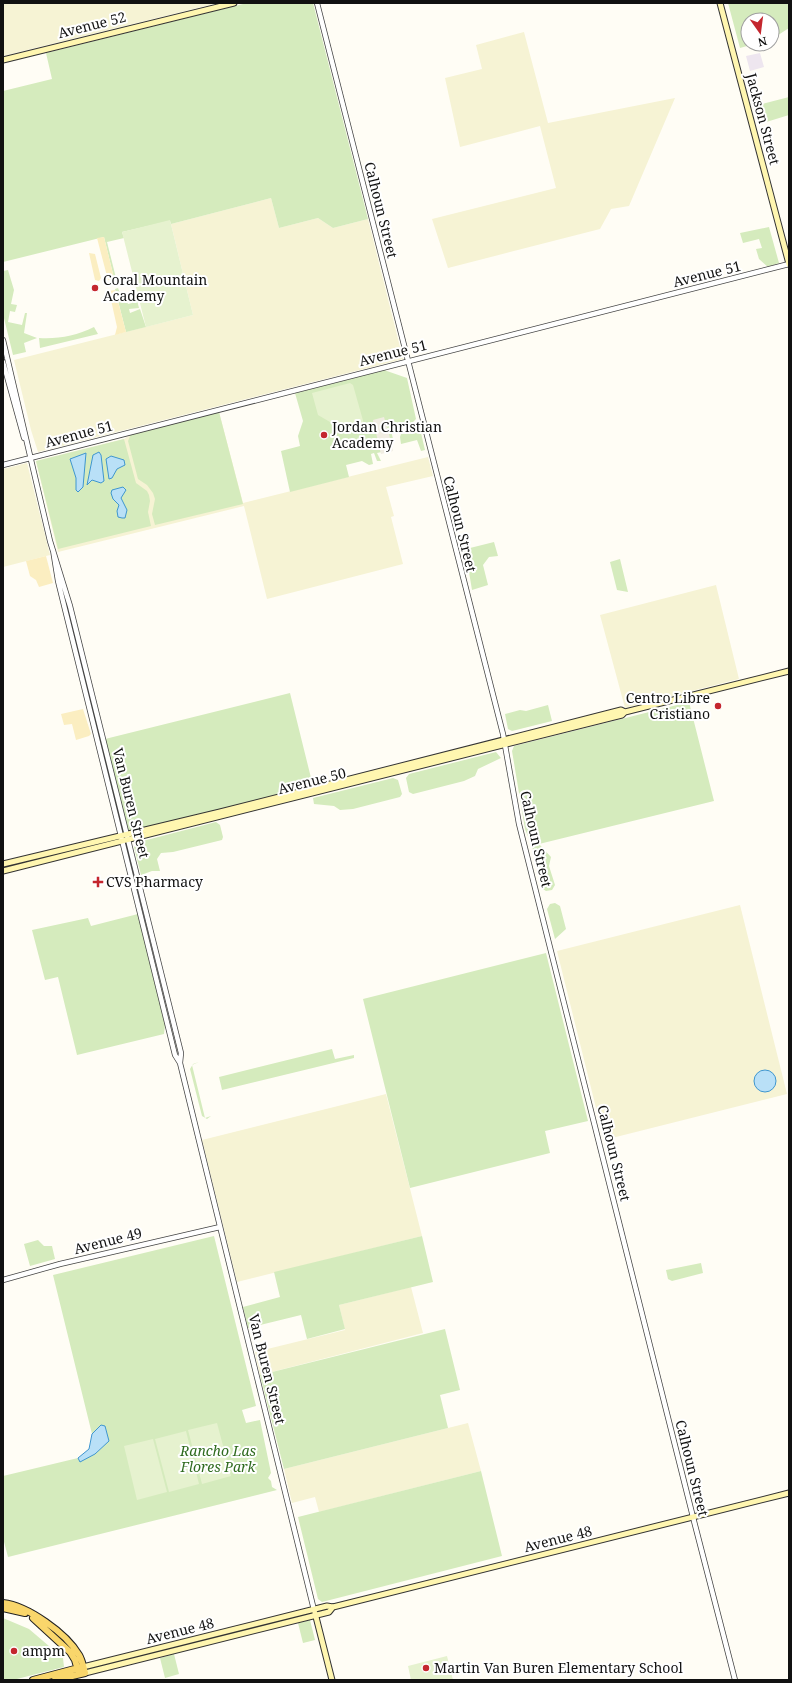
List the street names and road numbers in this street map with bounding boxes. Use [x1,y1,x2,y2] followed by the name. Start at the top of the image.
[56,7,128,42] street label: Avenue 52
[742,70,785,167] street label: Jackson Street
[360,160,403,260] street label: Calhoun Street
[671,256,743,291] street label: Avenue 51
[357,335,429,370] street label: Avenue 51
[43,415,115,452] street label: Avenue 51
[439,474,482,574] street label: Calhoun Street
[109,746,154,860] street label: Van Buren Street
[276,763,348,798] street label: Avenue 50
[516,789,557,889] street label: Calhoun Street
[593,1103,636,1203] street label: Calhoun Street
[72,1223,144,1258] street label: Avenue 49
[245,1312,290,1426] street label: Van Buren Street
[671,1418,714,1518] street label: Calhoun Street
[522,1521,594,1556] street label: Avenue 48
[144,1613,216,1648] street label: Avenue 48

